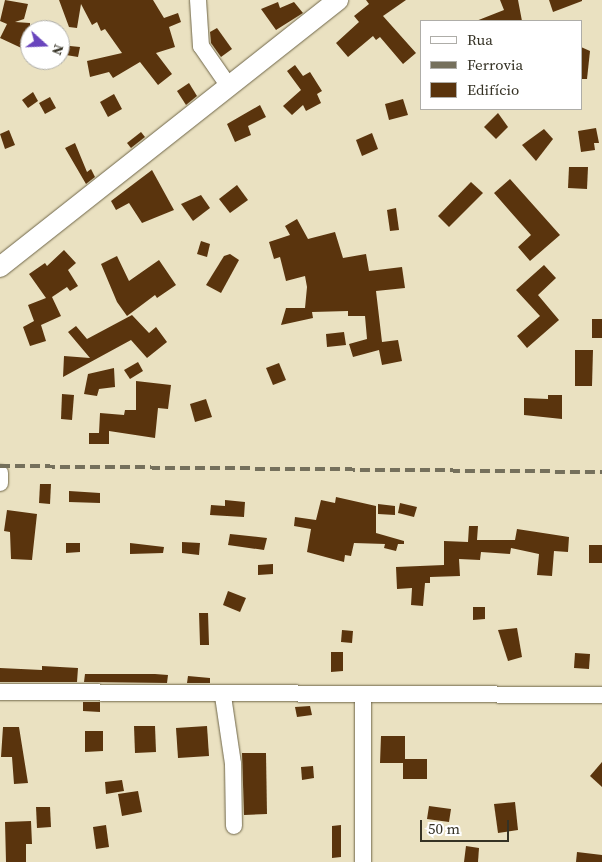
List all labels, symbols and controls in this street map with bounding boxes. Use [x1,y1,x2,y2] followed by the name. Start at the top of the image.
[20,20,70,70] north arrow
[420,20,582,110] legend
[467,29,493,50] text: Rua
[47,42,69,58] text: N
[467,54,523,75] text: Ferrovia
[467,79,519,100] text: Edifício
[422,810,511,842] scale bar
[428,818,460,839] text: 50 m

